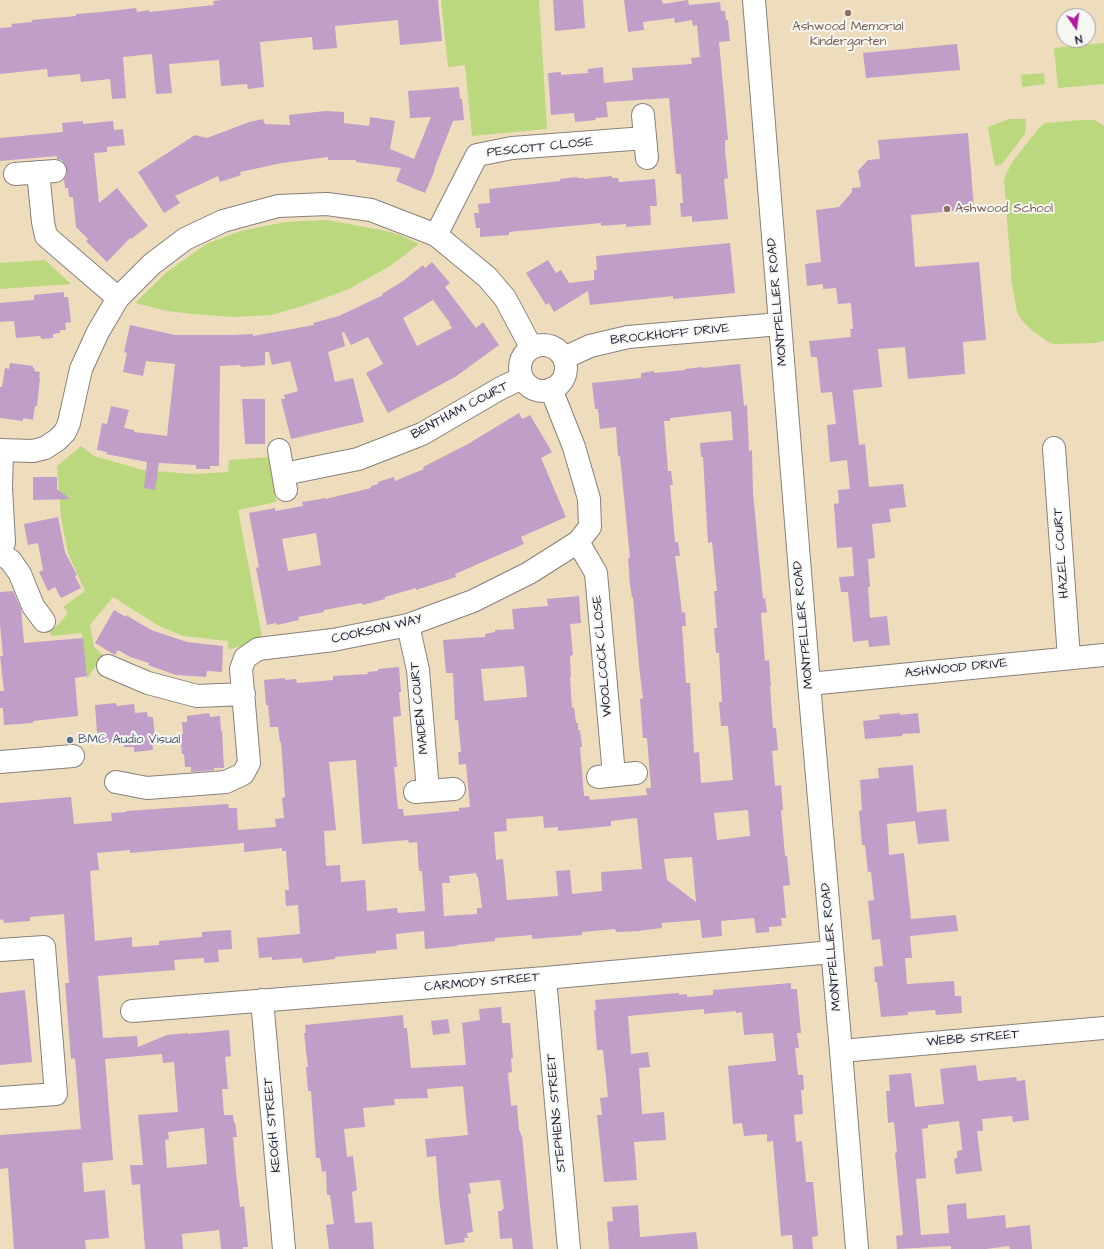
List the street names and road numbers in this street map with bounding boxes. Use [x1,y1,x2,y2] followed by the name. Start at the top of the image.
[486,135,594,161] street label: PESCOTT CLOSE
[765,237,791,367] street label: MONTPELLIER ROAD
[610,321,730,349] street label: BROCKHOFF DRIVE
[409,379,511,443] street label: BENTHAM COURT
[1051,507,1073,599] street label: HAZEL COURT
[791,560,817,690] street label: MONTPELLIER ROAD
[590,595,616,717] street label: WOOLCOCK CLOSE
[330,612,424,648] street label: COOKSON WAY
[904,656,1008,682] street label: ASHWOOD DRIVE
[407,661,433,755] street label: MAIDEN COURT
[819,882,845,1012] street label: MONTPELLIER ROAD
[424,970,540,996] street label: CARMODY STREET
[926,1027,1020,1051] street label: WEBB STREET
[544,1053,570,1173] street label: STEPHENS STREET
[261,1077,285,1173] street label: KEOGH STREET

